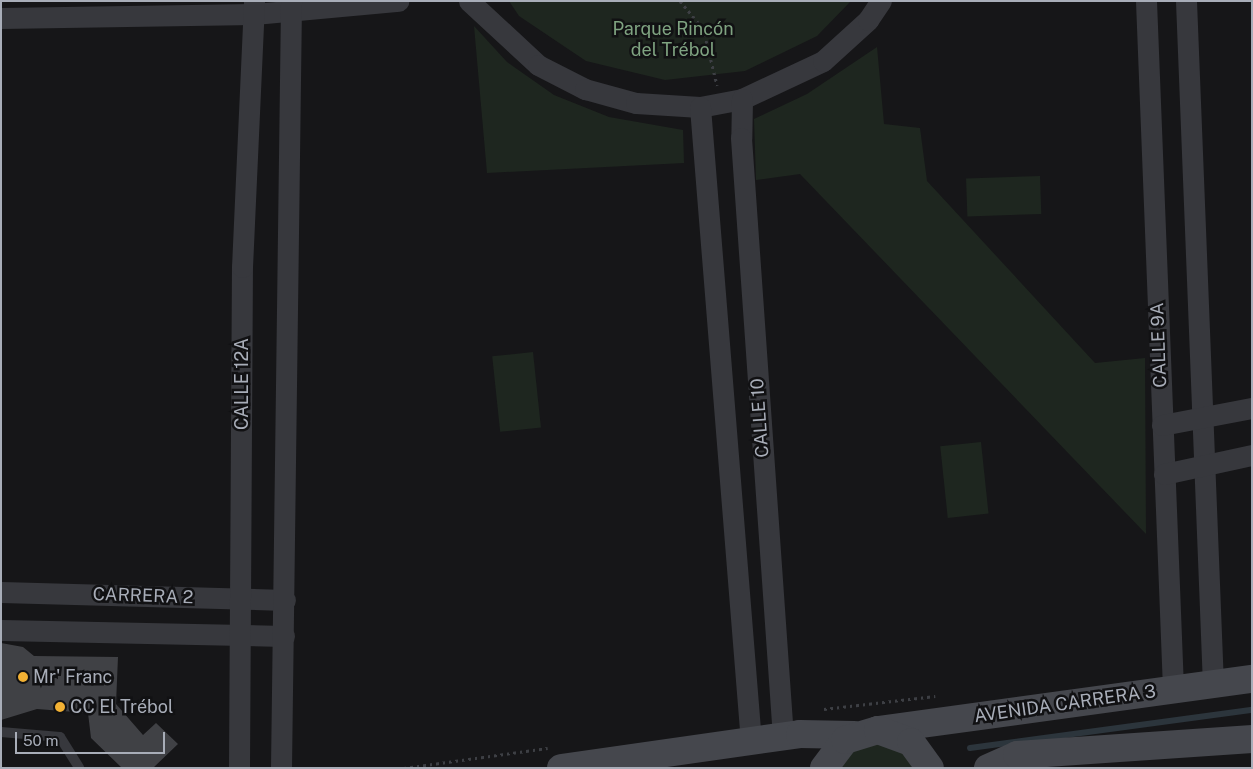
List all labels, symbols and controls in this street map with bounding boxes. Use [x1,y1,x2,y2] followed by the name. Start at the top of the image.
[612,19,734,62] park label: Parque Rincón del Trébol
[1147,302,1171,388] street label: CALLE 9A
[231,338,253,430] street label: CALLE 12A
[746,378,774,458] street label: CALLE 10
[92,583,194,609] street label: CARRERA 2
[33,666,112,688] place label: Mr' Franc
[17,671,29,683] marker: Mr' Franc
[973,681,1157,727] street label: AVENIDA CARRERA 3
[70,696,173,718] place label: CC El Trébol
[54,701,66,713] marker: CC El Trébol
[18,722,168,754] scale bar
[23,732,58,749] text: 50 m

